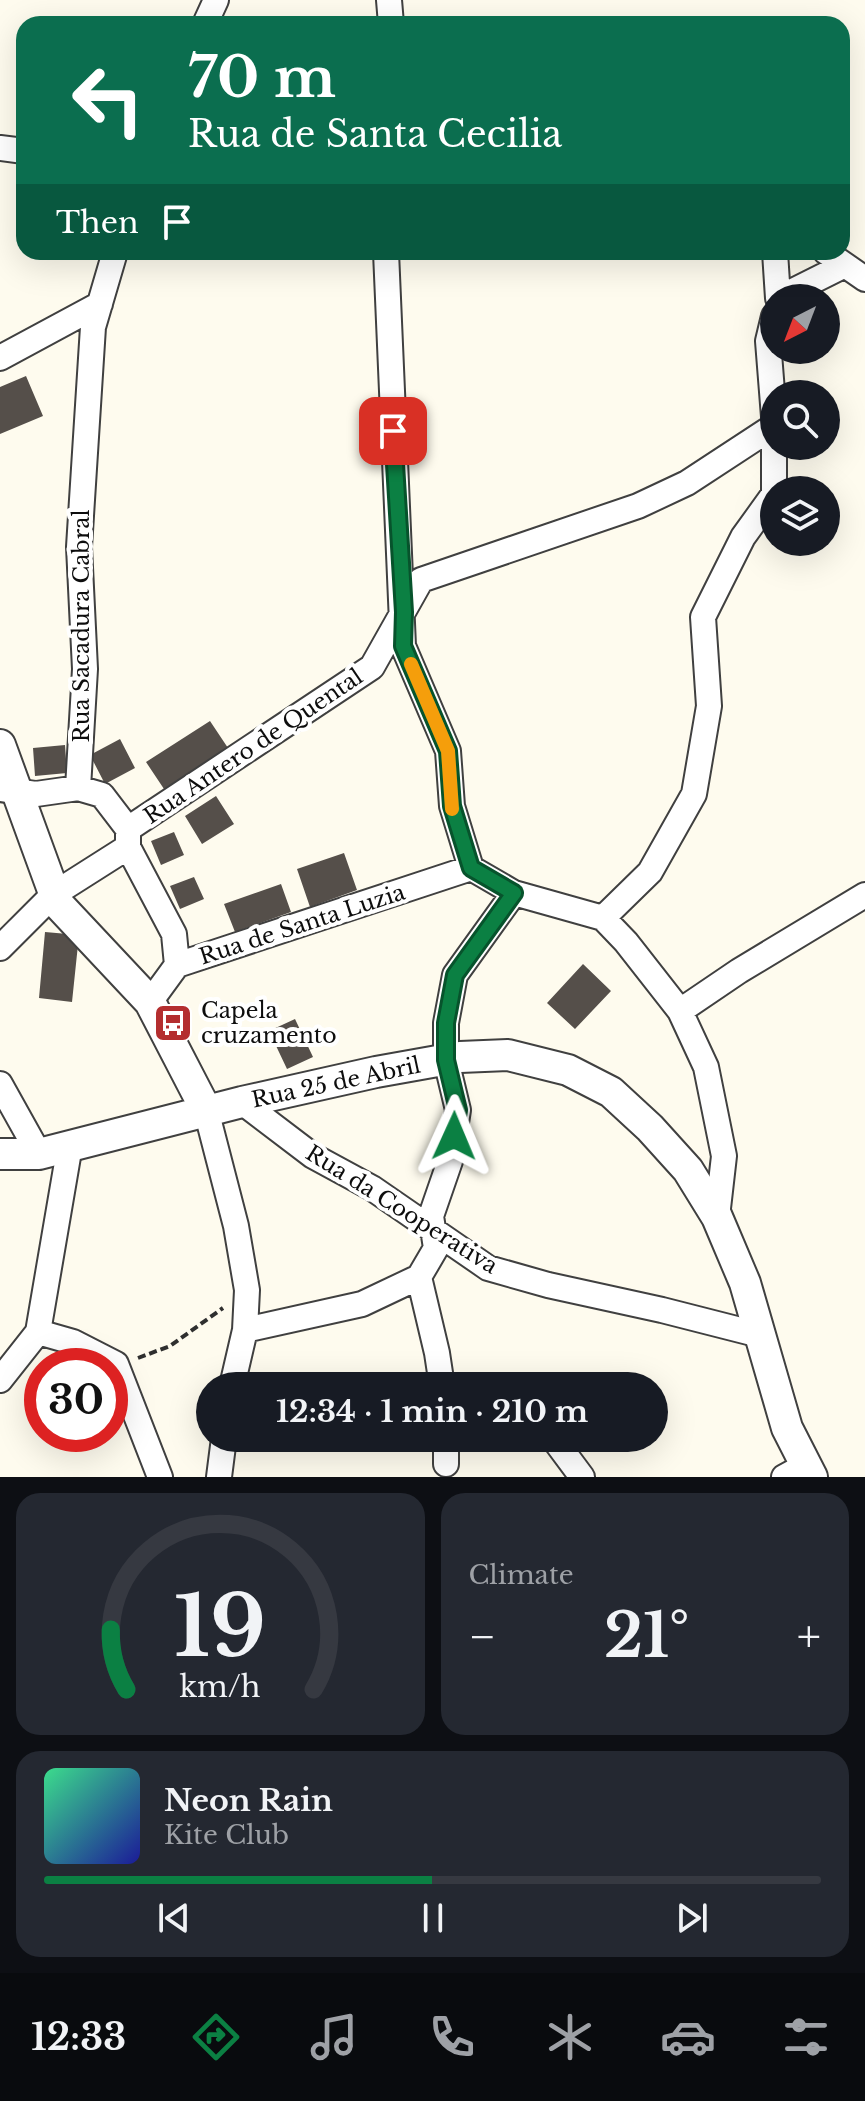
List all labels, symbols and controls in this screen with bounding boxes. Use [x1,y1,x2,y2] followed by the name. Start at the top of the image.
[188,43,336,112] text: 70 m
[56,48,160,152] icon: left
[188,112,562,157] text: Rua de Santa Cecilia
[155,200,199,244] icon: arrive
[56,204,139,241] text: Then
[760,284,840,364] north arrow
[760,284,840,556] map controls
[760,380,840,460] button: search
[359,397,427,465] pin
[371,409,415,453] icon: arrive
[760,476,840,556] button: layers
[68,509,95,743] street label: Rua Sacadura Cabral
[139,663,368,830] street label: Rua Antero de Quental
[196,878,409,971] street label: Rua de Santa Luzia
[201,997,337,1049] place label: Capela cruzamento
[152,1002,194,1044] bus stop icon: Capela cruzamento
[249,1051,423,1114] street label: Rua 25 de Abril
[412,1094,496,1178] position arrow
[301,1139,503,1280] street label: Rua da Cooperativa
[24,1348,128,1452] speed limit sign: 30
[276,1393,588,1430] text: 12:34 · 1 min · 210 m
[469,1559,574,1591] text: Climate
[174,1575,266,1678] text: 19
[604,1599,689,1673] text: 21°
[469,1609,496,1664] text: −
[797,1609,821,1664] text: +
[180,1669,261,1705] text: km/h
[164,1782,333,1819] text: Neon Rain
[164,1819,289,1851] text: Kite Club
[152,1896,196,1940] icon: previous
[411,1896,455,1940] icon: pause
[670,1896,714,1940] icon: next
[188,2009,244,2065] icon: directions
[306,2009,362,2065] icon: music
[424,2009,480,2065] icon: phone
[542,2009,598,2065] icon: climate
[660,2009,716,2065] icon: car
[778,2009,834,2065] icon: filters
[31,2015,126,2060] text: 12:33

